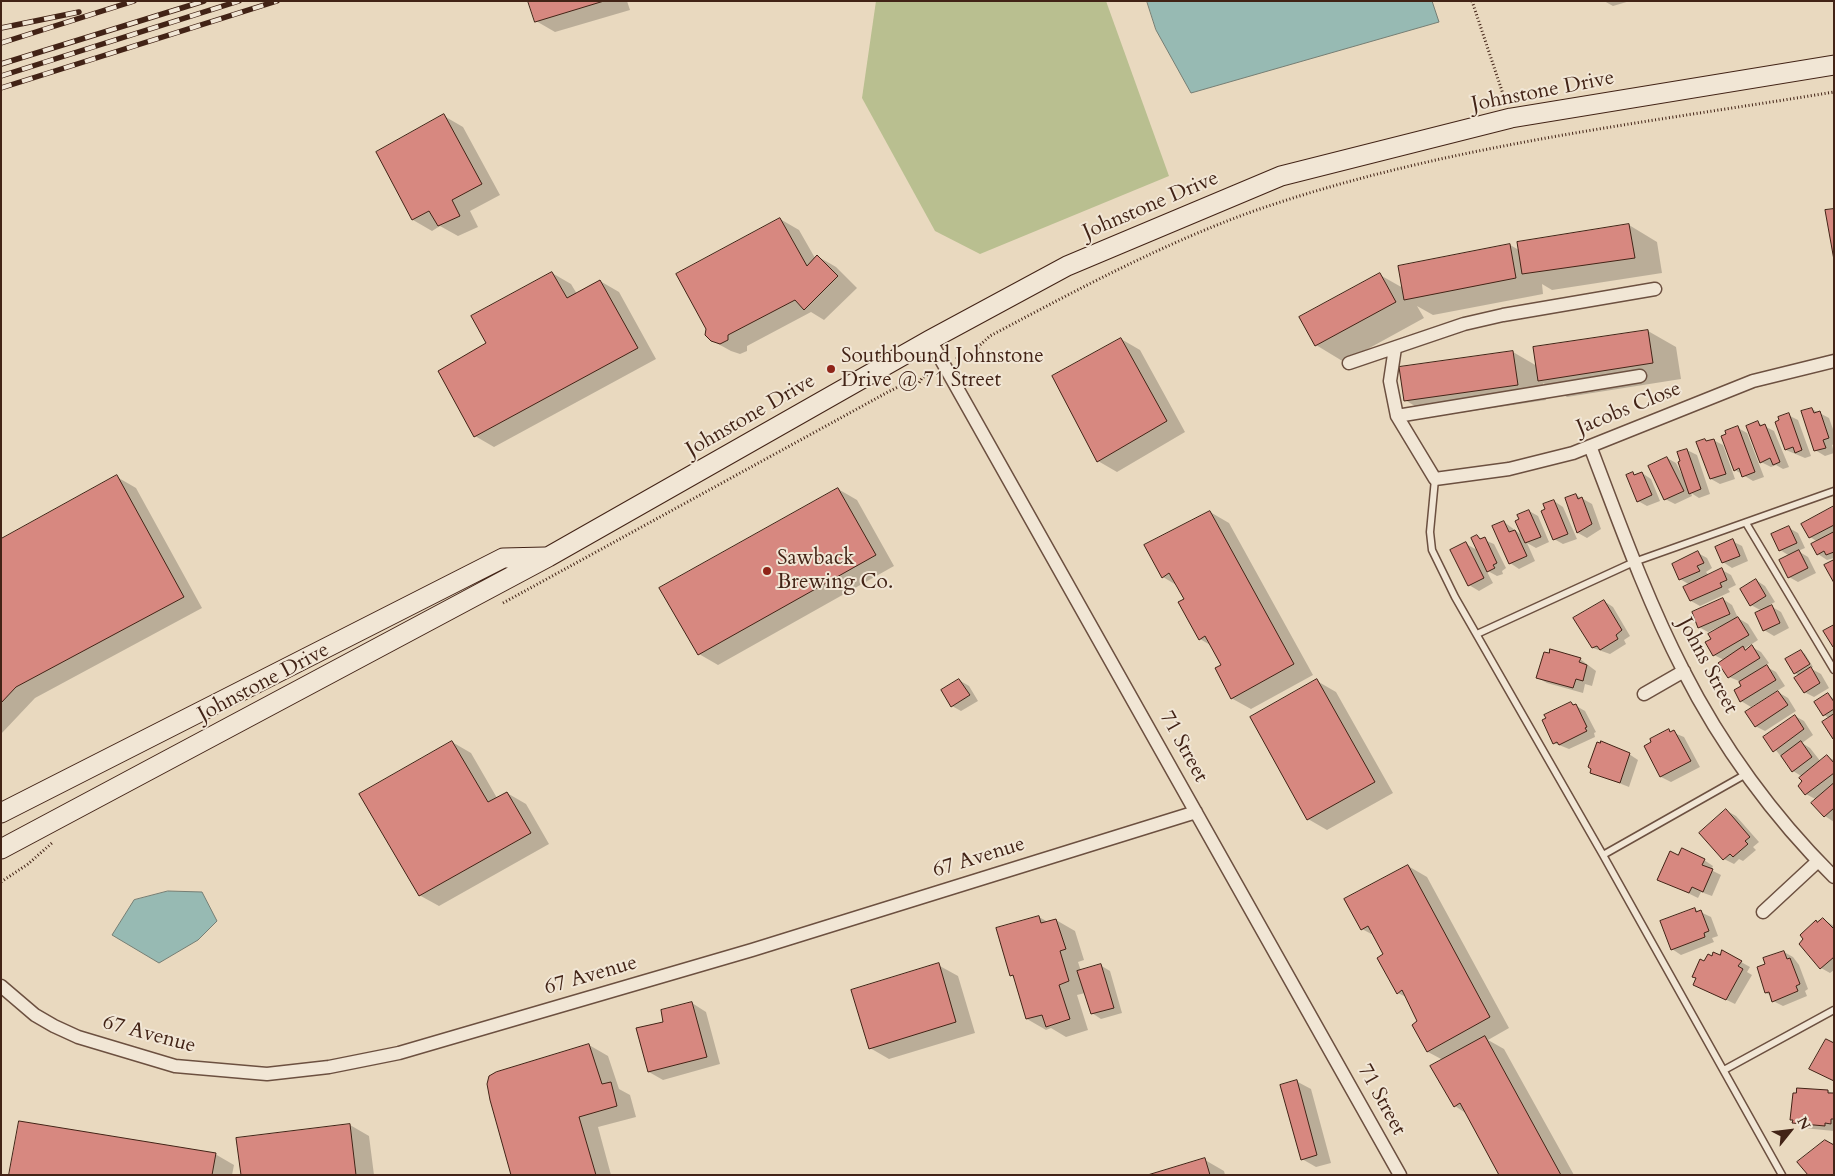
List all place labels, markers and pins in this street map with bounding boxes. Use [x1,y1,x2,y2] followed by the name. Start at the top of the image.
[841,344,1044,394] place label: Southbound Johnstone Drive @ 71 Street
[825,363,837,375] marker: Southbound Johnstone Drive @ 71 Street
[777,546,893,596] place label: Sawback Brewing Co.
[761,565,773,577] marker: Sawback Brewing Co.

